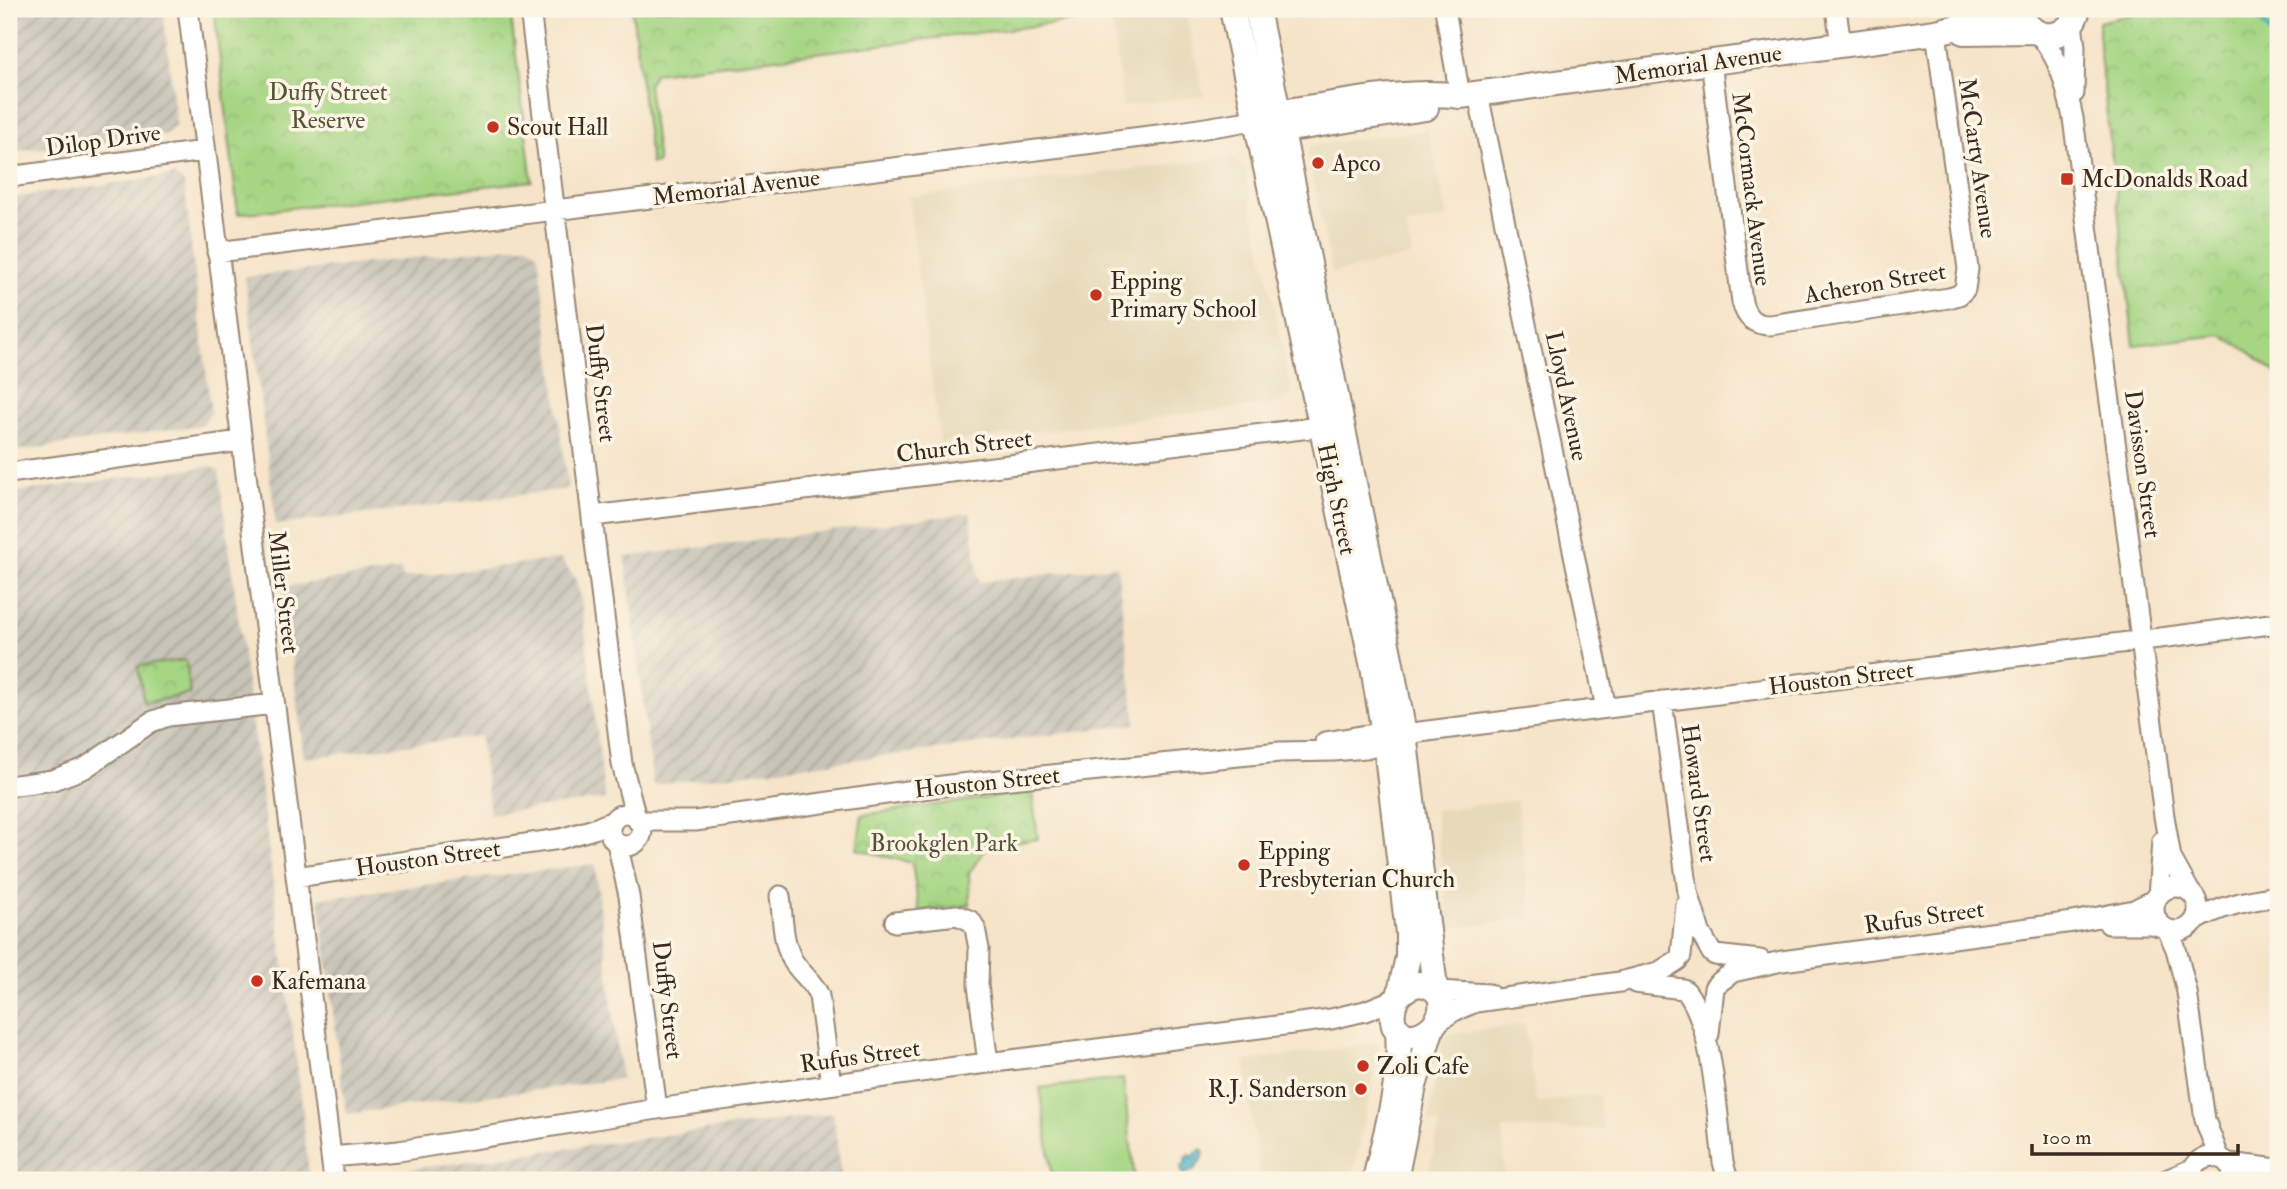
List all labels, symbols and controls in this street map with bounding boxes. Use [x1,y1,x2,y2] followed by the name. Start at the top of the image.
[1612,37,1784,92] street label: Memorial Avenue
[1951,76,2004,240] street label: McCarty Avenue
[268,77,388,136] park label: Duffy Street Reserve
[1724,91,1779,288] street label: McCormack Avenue
[507,112,609,143] place label: Scout Hall
[44,117,162,164] street label: Dilop Drive
[485,119,501,135] marker: Scout Hall
[1331,148,1381,179] place label: Apco
[1310,155,1326,171] marker: Apco
[650,162,822,213] street label: Memorial Avenue
[2081,164,2248,195] place label: McDonalds Road
[2059,171,2075,187] marker: McDonalds Road
[1801,256,1949,311] street label: Acheron Street
[1110,266,1257,325] place label: Epping Primary School
[1088,287,1104,303] marker: Epping Primary School
[578,322,623,444] street label: Duffy Street
[1538,329,1595,464] street label: Lloyd Avenue
[2117,388,2168,540] street label: Davisson Street
[894,423,1034,470] street label: Church Street
[1310,440,1364,558] street label: High Street
[261,529,306,656] street label: Miller Street
[1767,654,1916,703] street label: Houston Street
[1673,722,1724,864] street label: Howard Street
[913,759,1062,806] street label: Houston Street
[870,828,1018,859] park label: Brookglen Park
[354,833,503,884] street label: Houston Street
[1258,836,1456,895] place label: Epping Presbyterian Church
[1236,857,1252,873] marker: Epping Presbyterian Church
[1862,894,1986,941] street label: Rufus Street
[645,939,690,1061] street label: Duffy Street
[271,966,367,997] place label: Kafemana
[249,973,265,989] marker: Kafemana
[798,1033,922,1080] street label: Rufus Street
[1377,1051,1469,1082] place label: Zoli Cafe
[1355,1058,1371,1074] marker: Zoli Cafe
[1208,1074,1347,1105] place label: R.J. Sanderson
[1353,1081,1369,1097] marker: R.J. Sanderson
[2032,1112,2238,1156] scale bar
[2042,1124,2092,1151] text: 100 m

